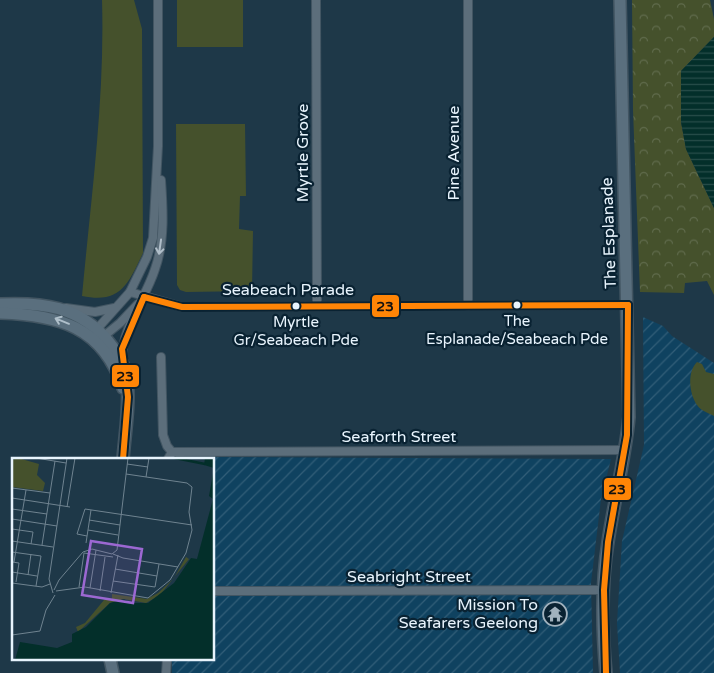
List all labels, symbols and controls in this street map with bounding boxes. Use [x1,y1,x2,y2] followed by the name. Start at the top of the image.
[293,104,313,202] street label: Myrtle Grove
[444,106,464,200] street label: Pine Avenue
[597,177,621,289] street label: The Esplanade
[155,239,165,255] one-way arrow
[222,280,354,300] street label: Seabeach Parade
[371,294,400,318] line badge: 23
[376,298,394,315] text: 23
[512,300,522,310] marker: The Esplanade/Seabeach Pde
[291,301,301,311] marker: Myrtle Gr/Seabeach Pde
[426,312,608,348] place label: The Esplanade/Seabeach Pde
[233,313,359,349] place label: Myrtle Gr/Seabeach Pde
[55,316,70,325] one-way arrow
[111,364,140,388] line badge: 23
[116,368,134,385] text: 23
[342,427,456,447] street label: Seaforth Street
[12,458,215,660] inset map
[603,477,632,501] line badge: 23
[608,481,626,498] text: 23
[347,567,471,587] street label: Seabright Street
[399,595,538,633] place label: Mission To Seafarers Geelong
[542,601,568,627] temple icon: Mission To Seafarers Geelong

